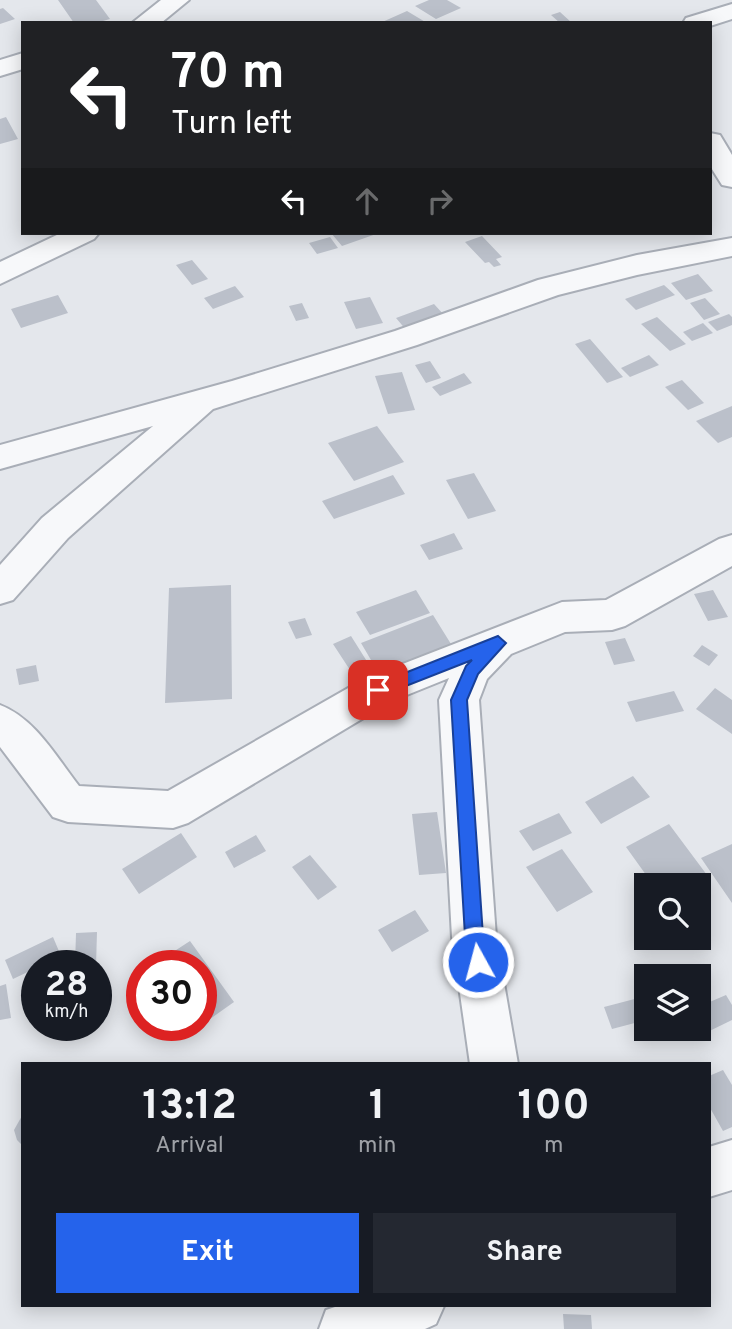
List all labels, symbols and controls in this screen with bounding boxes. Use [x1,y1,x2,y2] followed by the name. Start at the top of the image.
[171,44,285,106] text: 70 m
[56,49,147,140] icon: left
[171,105,292,145] text: Turn left
[275,182,313,220] icon: left
[348,182,386,220] icon: ahead
[421,182,459,220] icon: right
[348,660,408,720] pin
[359,671,397,709] icon: arrive
[634,873,711,1041] map controls
[634,873,711,950] button: search
[441,925,515,999] position arrow
[126,950,217,1041] speed limit sign: 30
[45,964,88,1008] text: 28
[634,964,711,1041] button: layers
[45,1001,88,1024] text: km/h
[142,1081,237,1134] text: 13:12
[369,1081,386,1134] text: 1
[518,1081,590,1134] text: 100
[155,1132,224,1161] text: Arrival
[358,1132,396,1161] text: min
[544,1132,563,1161] text: m
[56,1213,359,1293] button: Exit
[373,1213,676,1293] button: Share

